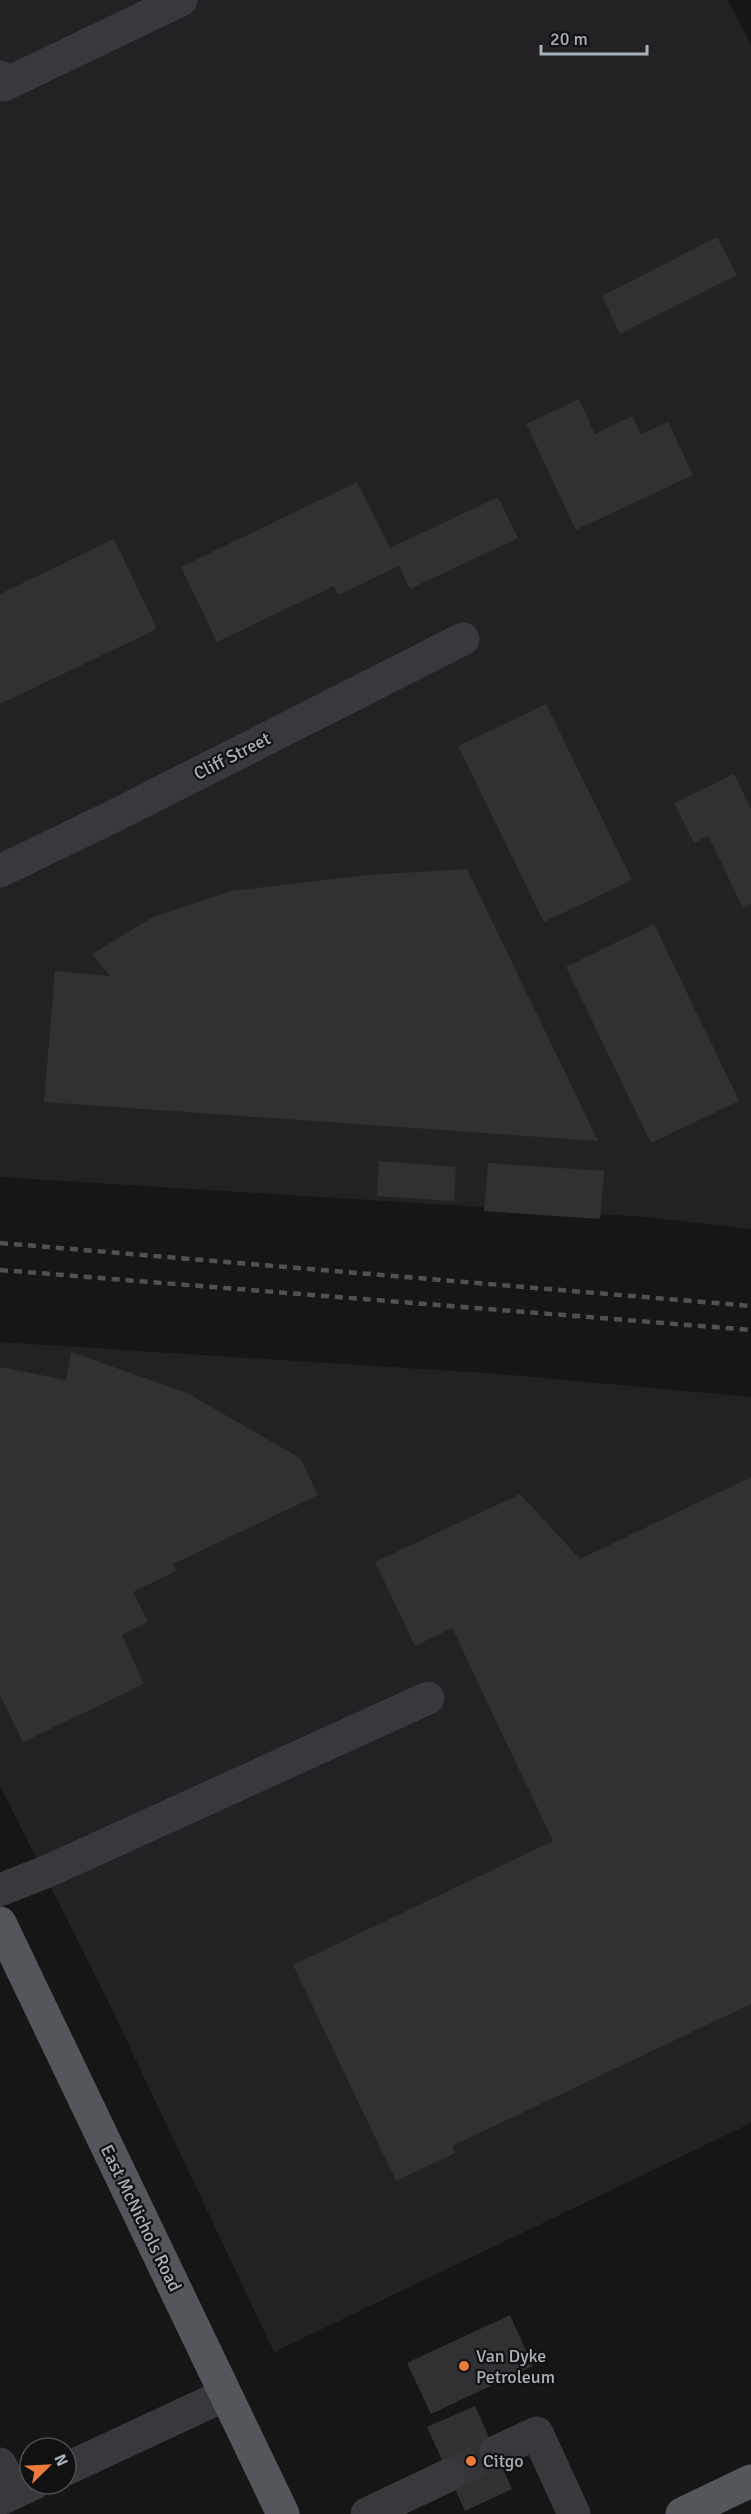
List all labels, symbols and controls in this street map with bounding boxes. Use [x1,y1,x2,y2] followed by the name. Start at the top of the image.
[541,18,648,56] scale bar
[550,28,588,50] text: 20 m
[190,727,274,785] street label: Cliff Street
[96,2141,186,2295] street label: East McNichols Road
[476,2345,555,2388] place label: Van Dyke Petroleum
[457,2359,471,2373] marker: Van Dyke Petroleum
[18,2436,78,2496] north arrow
[483,2450,524,2472] place label: Citgo
[49,2451,72,2469] text: N
[464,2454,478,2468] marker: Citgo

